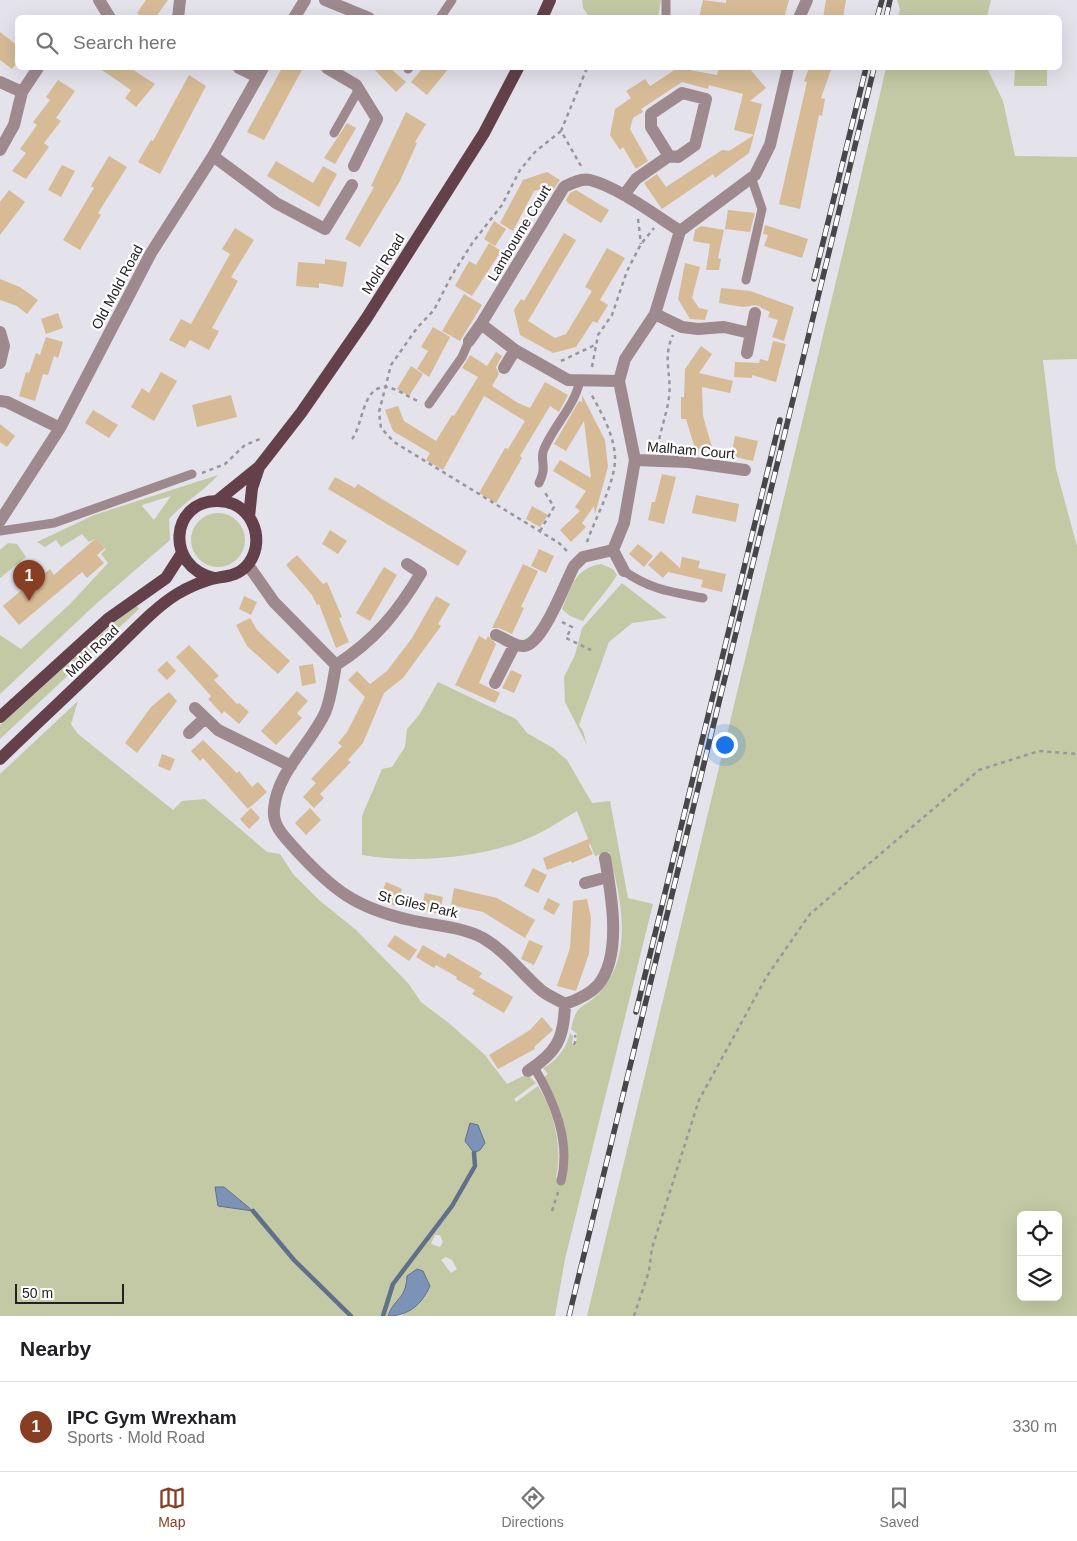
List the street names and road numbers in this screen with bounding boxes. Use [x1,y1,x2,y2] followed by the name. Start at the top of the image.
[484,182,554,284] street label: Lambourne Court
[358,231,408,297] street label: Mold Road
[88,242,146,332] street label: Old Mold Road
[647,438,736,462] street label: Malham Court
[62,622,122,680] street label: Mold Road
[376,887,461,921] street label: St Giles Park

